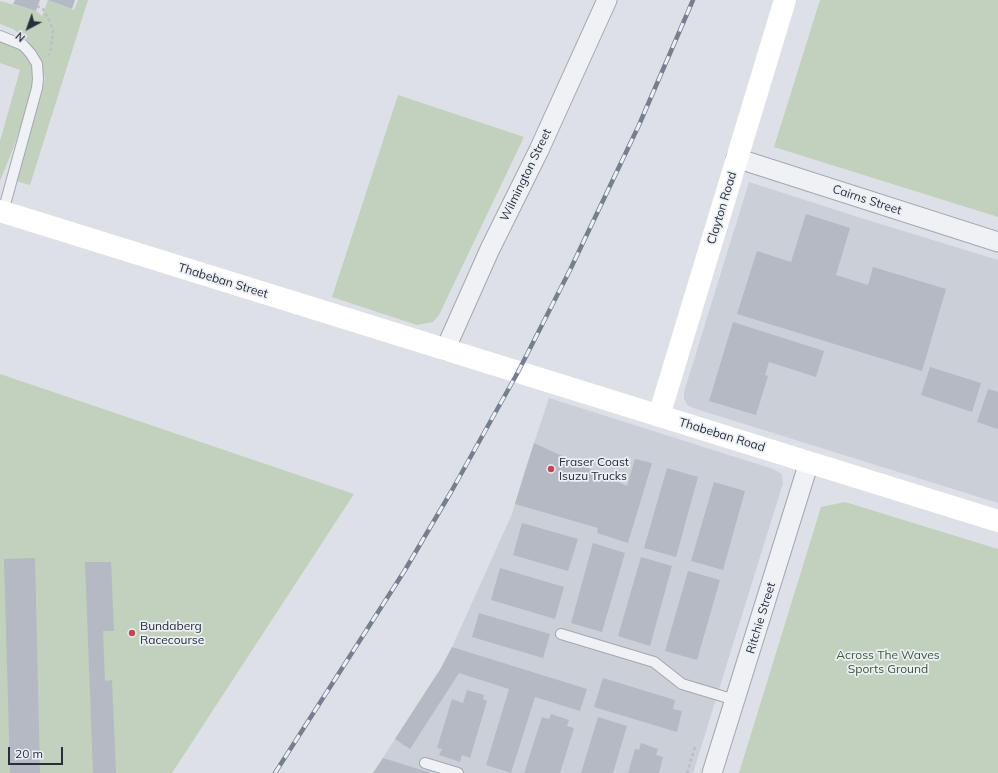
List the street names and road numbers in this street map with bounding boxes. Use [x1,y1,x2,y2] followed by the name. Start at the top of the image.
[497,126,555,224] street label: Wilmington Street
[704,170,740,246] street label: Clayton Road
[831,182,903,218] street label: Cairns Street
[176,261,270,301] street label: Thabeban Street
[677,415,767,455] street label: Thabeban Road
[743,581,779,655] street label: Ritchie Street

